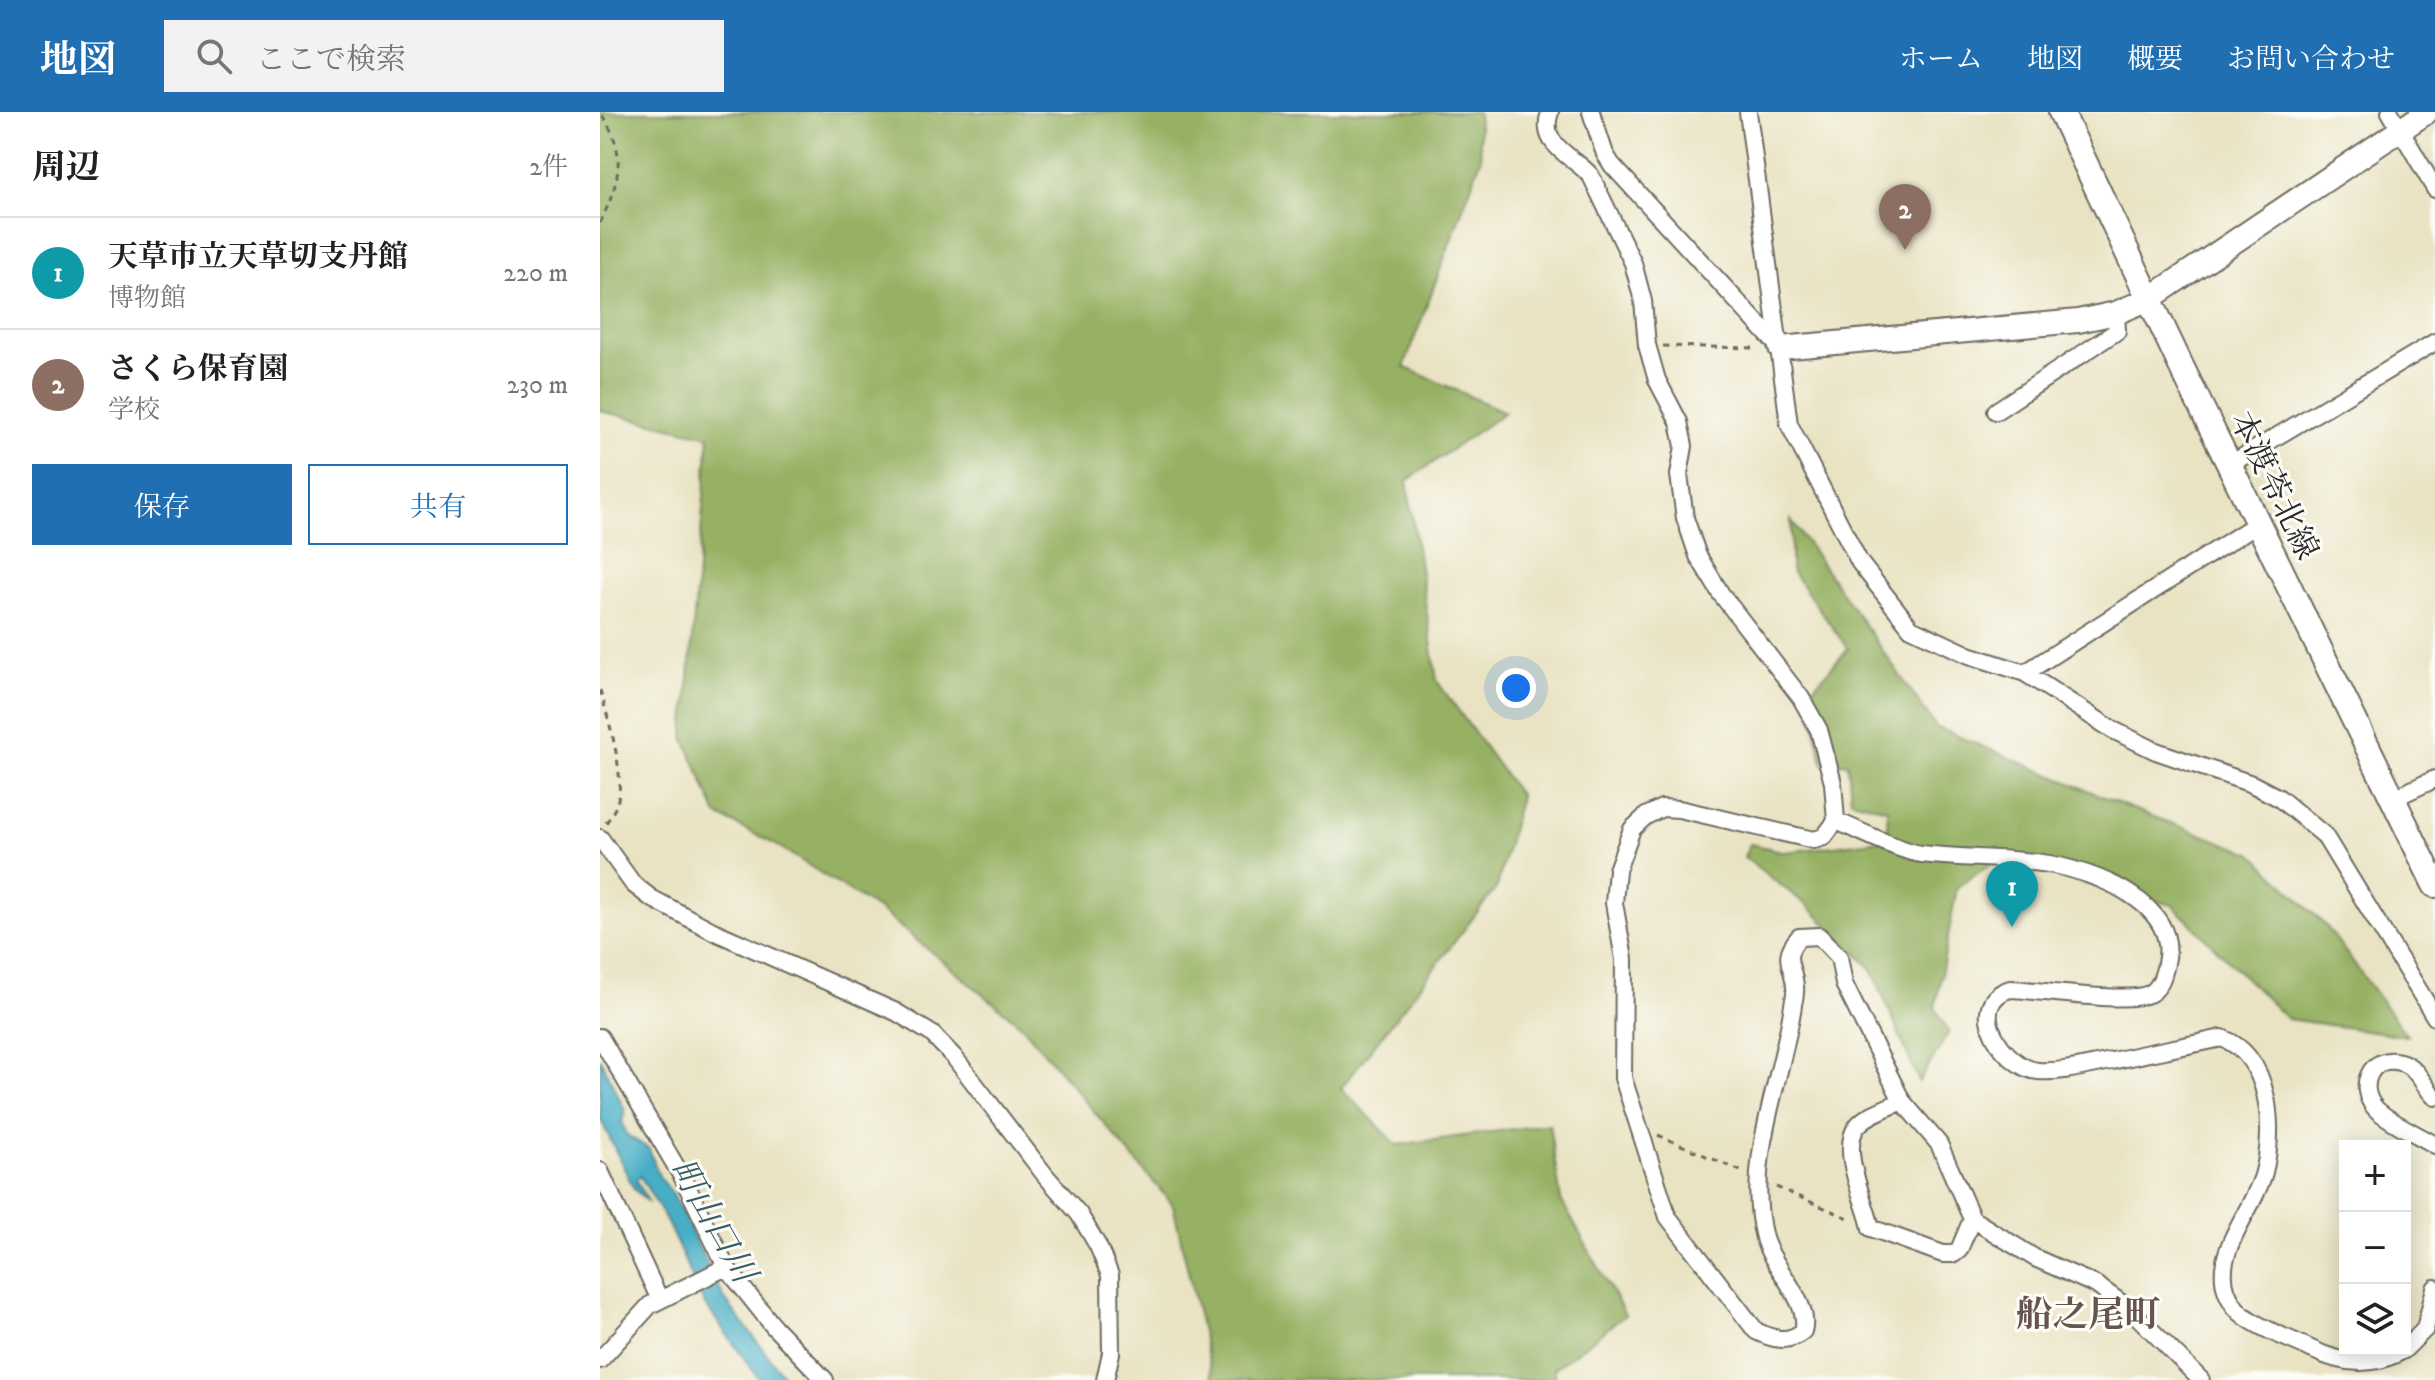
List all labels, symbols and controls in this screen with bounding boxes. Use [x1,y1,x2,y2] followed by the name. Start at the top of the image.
[164,20,724,92] search box
[192,34,236,78] icon: search
[40,37,116,85] text: 地図
[256,42,406,79] text: ここで検索
[1899,42,1983,77] text: ホーム
[2027,42,2083,77] text: 地図
[2127,42,2183,77] text: 概要
[2227,42,2395,77] text: お問い合わせ
[32,147,100,189] text: 周辺
[529,151,568,184] text: 2件
[1879,184,1931,250] pin: 2
[108,239,408,276] text: 天草市立天草切支丹館
[53,257,63,290] text: 1
[503,257,568,290] text: 220 m
[108,282,186,315] text: 博物館
[108,351,288,388] text: さくら保育園
[52,369,64,402] text: 2
[506,369,568,402] text: 230 m
[108,394,160,427] text: 学校
[2220,405,2326,567] street label: 本渡苓北線
[32,464,292,545] button: 保存
[308,464,568,545] button: 共有
[1496,668,1536,708] your location
[1986,861,2038,927] pin: 1
[2339,1140,2411,1356] map controls
[2339,1140,2411,1212] button: +
[660,1152,766,1294] water label: 町山口川
[2339,1212,2411,1284] button: −
[2339,1284,2411,1356] button: layers
[2016,1293,2160,1338] district label: 船之尾町

